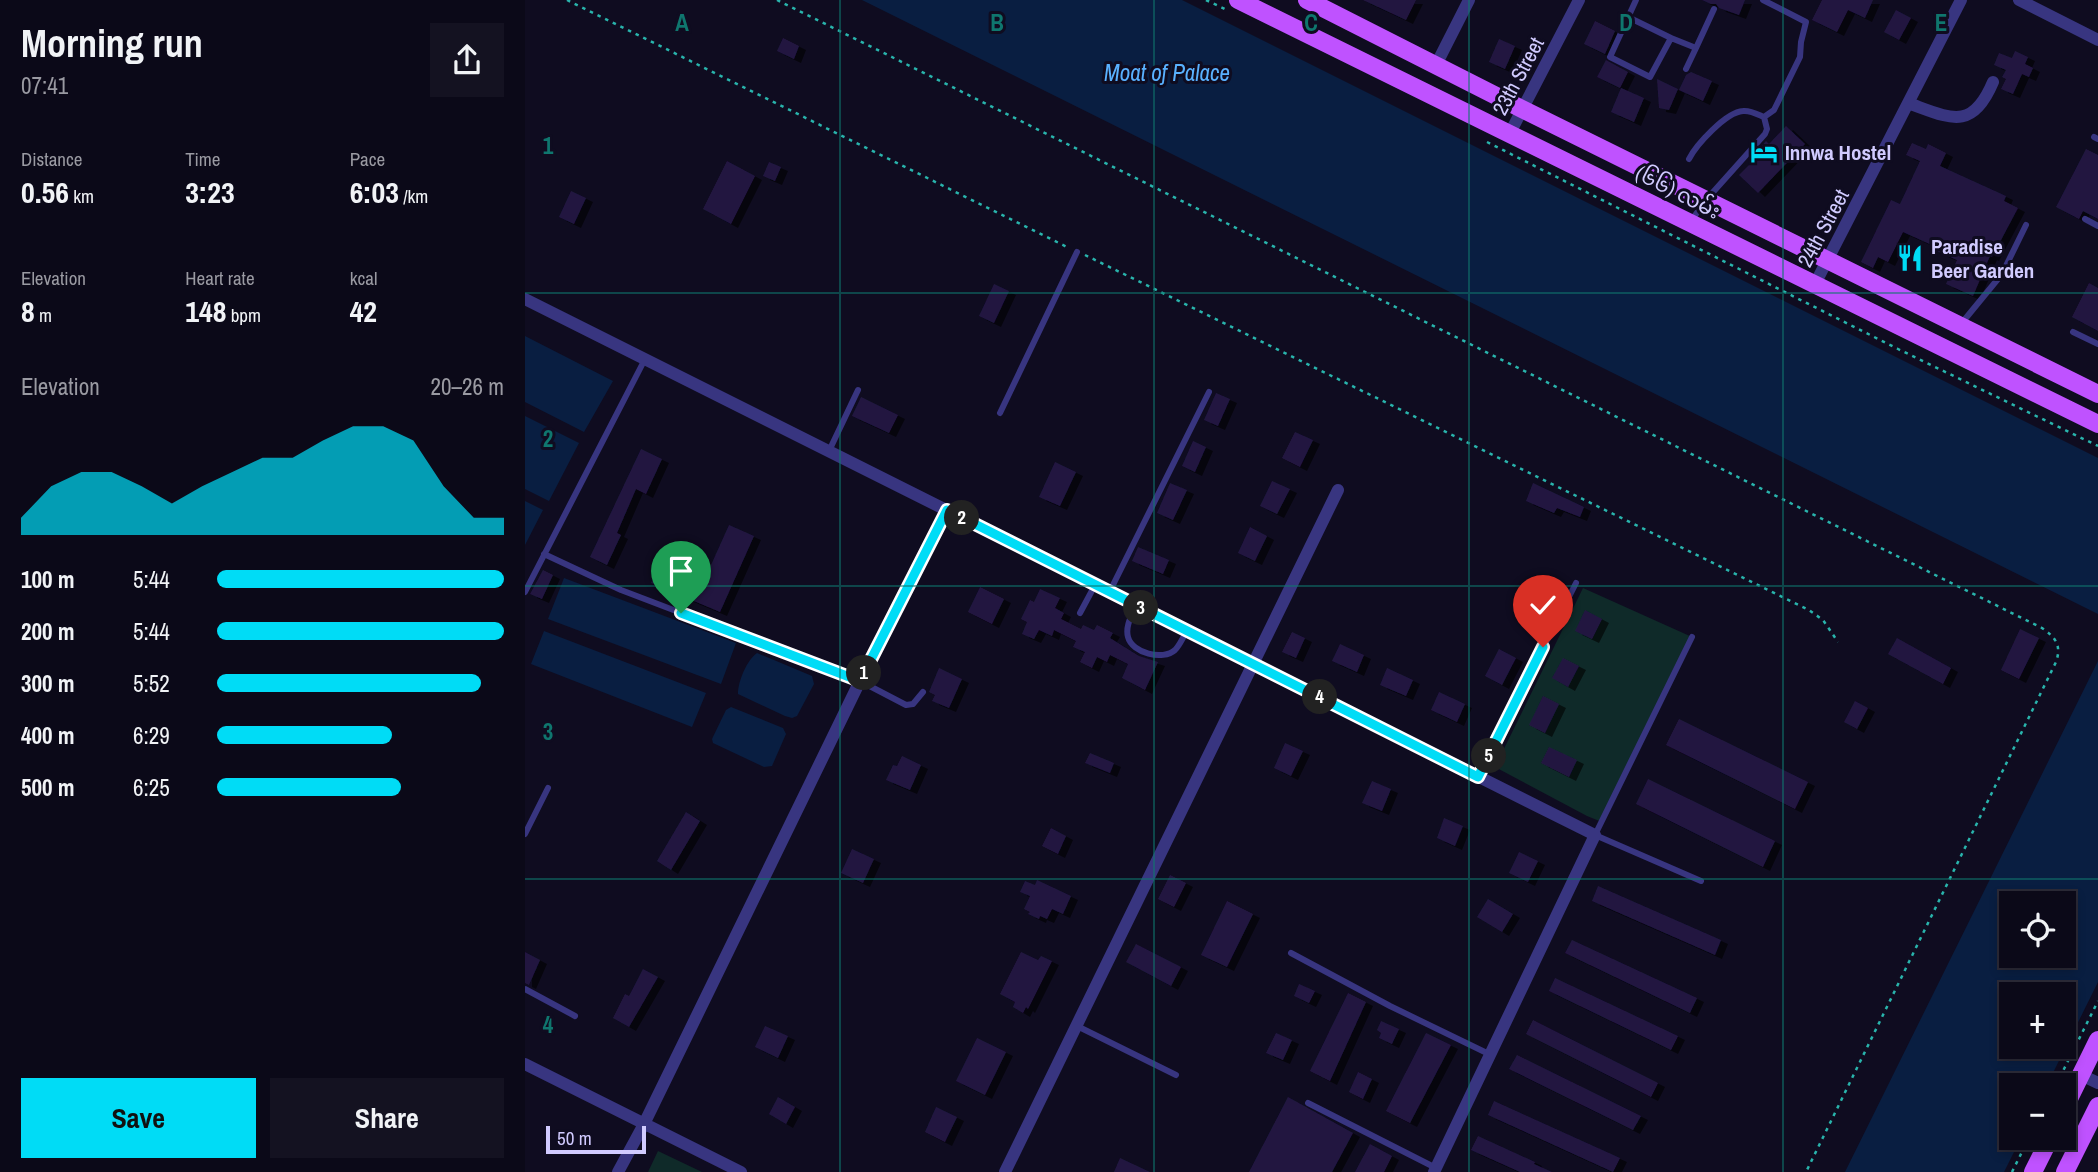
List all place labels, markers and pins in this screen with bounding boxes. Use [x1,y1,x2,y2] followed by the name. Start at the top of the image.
[1749,137,1779,167] hotel icon: Innwa Hostel
[1785,138,1891,167] place label: Innwa Hostel
[1931,232,2034,285] place label: Paradise Beer Garden
[1895,243,1925,273] restaurant icon: Paradise Beer Garden
[945,500,979,536] pin: 2
[651,541,711,613] pin
[1513,575,1573,647] pin
[1123,590,1159,626] pin: 3
[847,656,881,690] pin: 1
[1303,680,1337,714] pin: 4
[1471,738,1507,774] pin: 5

